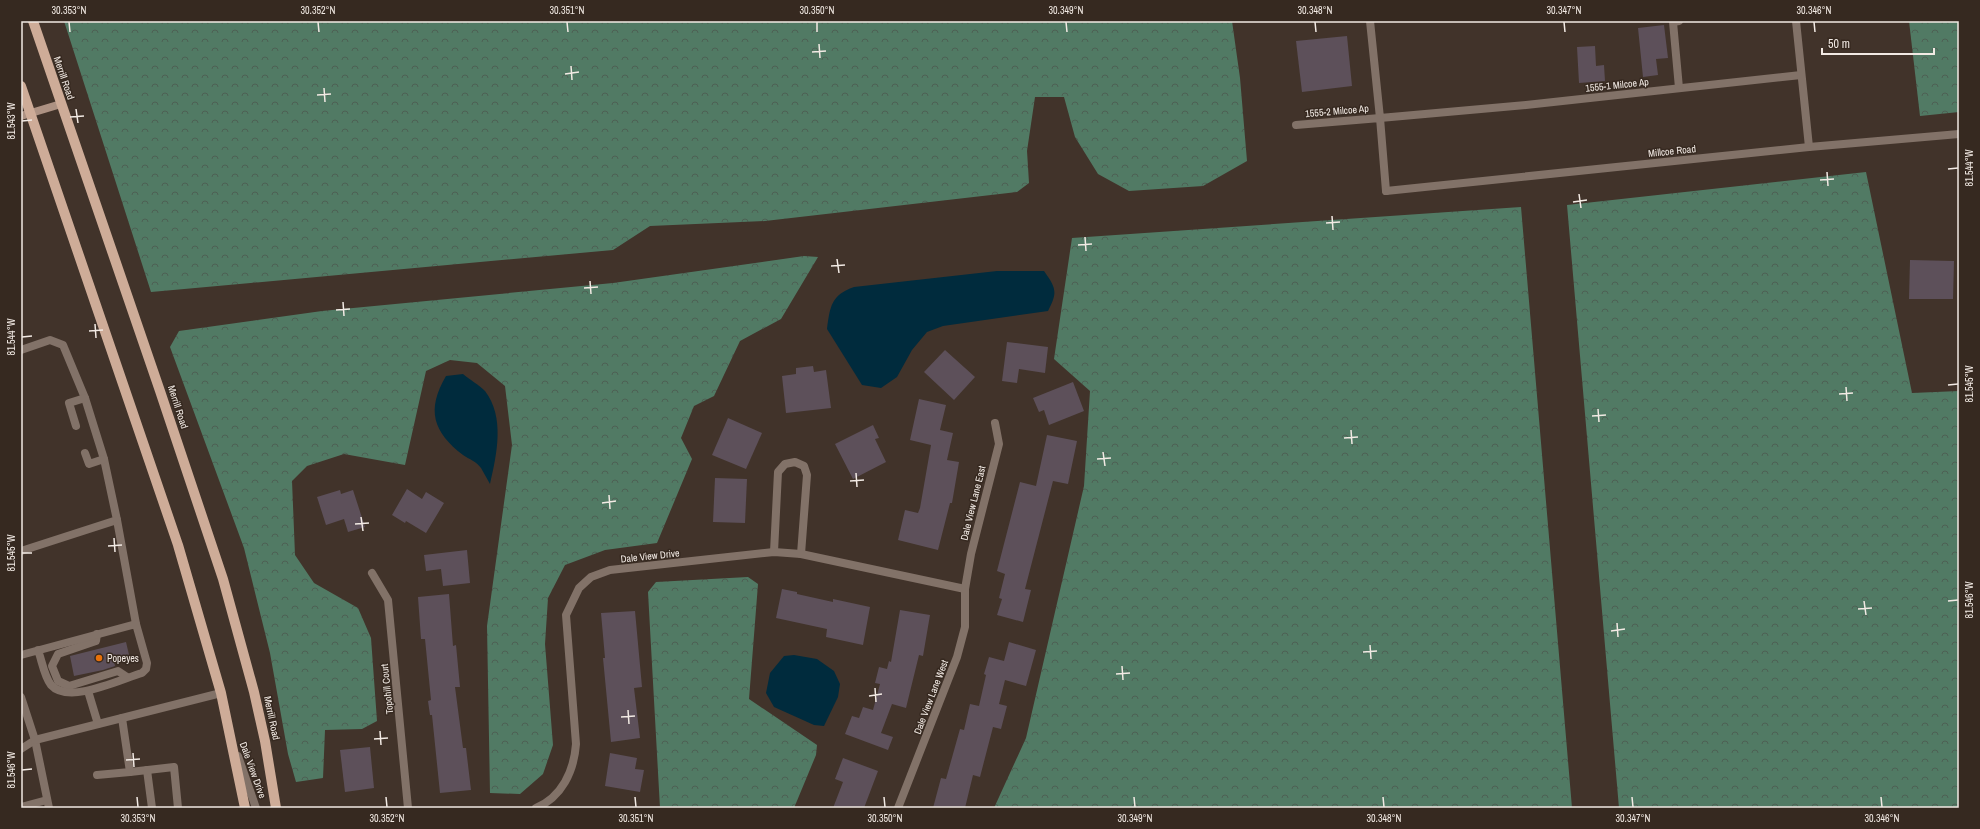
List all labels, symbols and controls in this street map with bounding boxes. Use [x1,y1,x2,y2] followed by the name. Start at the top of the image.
[52,4,87,17] text: 30.353°N
[301,4,336,17] text: 30.352°N
[550,4,585,17] text: 30.351°N
[800,4,835,17] text: 30.350°N
[1049,4,1084,17] text: 30.349°N
[1298,4,1333,17] text: 30.348°N
[1547,4,1582,17] text: 30.347°N
[1797,4,1832,17] text: 30.346°N
[1822,30,1934,56] scale bar
[1828,36,1850,52] text: 50 m
[51,55,77,101] street label: Merrill Road
[1585,75,1650,95] street label: 1555-1 Milcoe Ap
[5,102,18,139] text: 81.543°W
[1305,102,1370,120] street label: 1555-2 Milcoe Ap
[1648,142,1696,160] street label: Millcoe Road
[1963,149,1976,186] text: 81.544°W
[5,318,18,355] text: 81.544°W
[1963,365,1976,402] text: 81.545°W
[165,384,191,430] street label: Merrill Road
[957,464,989,542] street label: Dale View Lane East
[5,534,18,571] text: 81.545°W
[620,546,681,566] street label: Dale View Drive
[1963,581,1976,618] text: 81.546°W
[107,652,139,665] place label: Popeyes
[94,653,104,663] marker: Popeyes
[911,657,951,736] street label: Dale View Lane West
[378,662,396,715] street label: Topohill Court
[261,695,283,741] street label: Merrill Road
[237,740,269,800] street label: Dale View Drive
[5,751,18,788] text: 81.546°W
[121,812,156,825] text: 30.353°N
[370,812,405,825] text: 30.352°N
[619,812,654,825] text: 30.351°N
[868,812,903,825] text: 30.350°N
[1118,812,1153,825] text: 30.349°N
[1367,812,1402,825] text: 30.348°N
[1616,812,1651,825] text: 30.347°N
[1865,812,1900,825] text: 30.346°N

